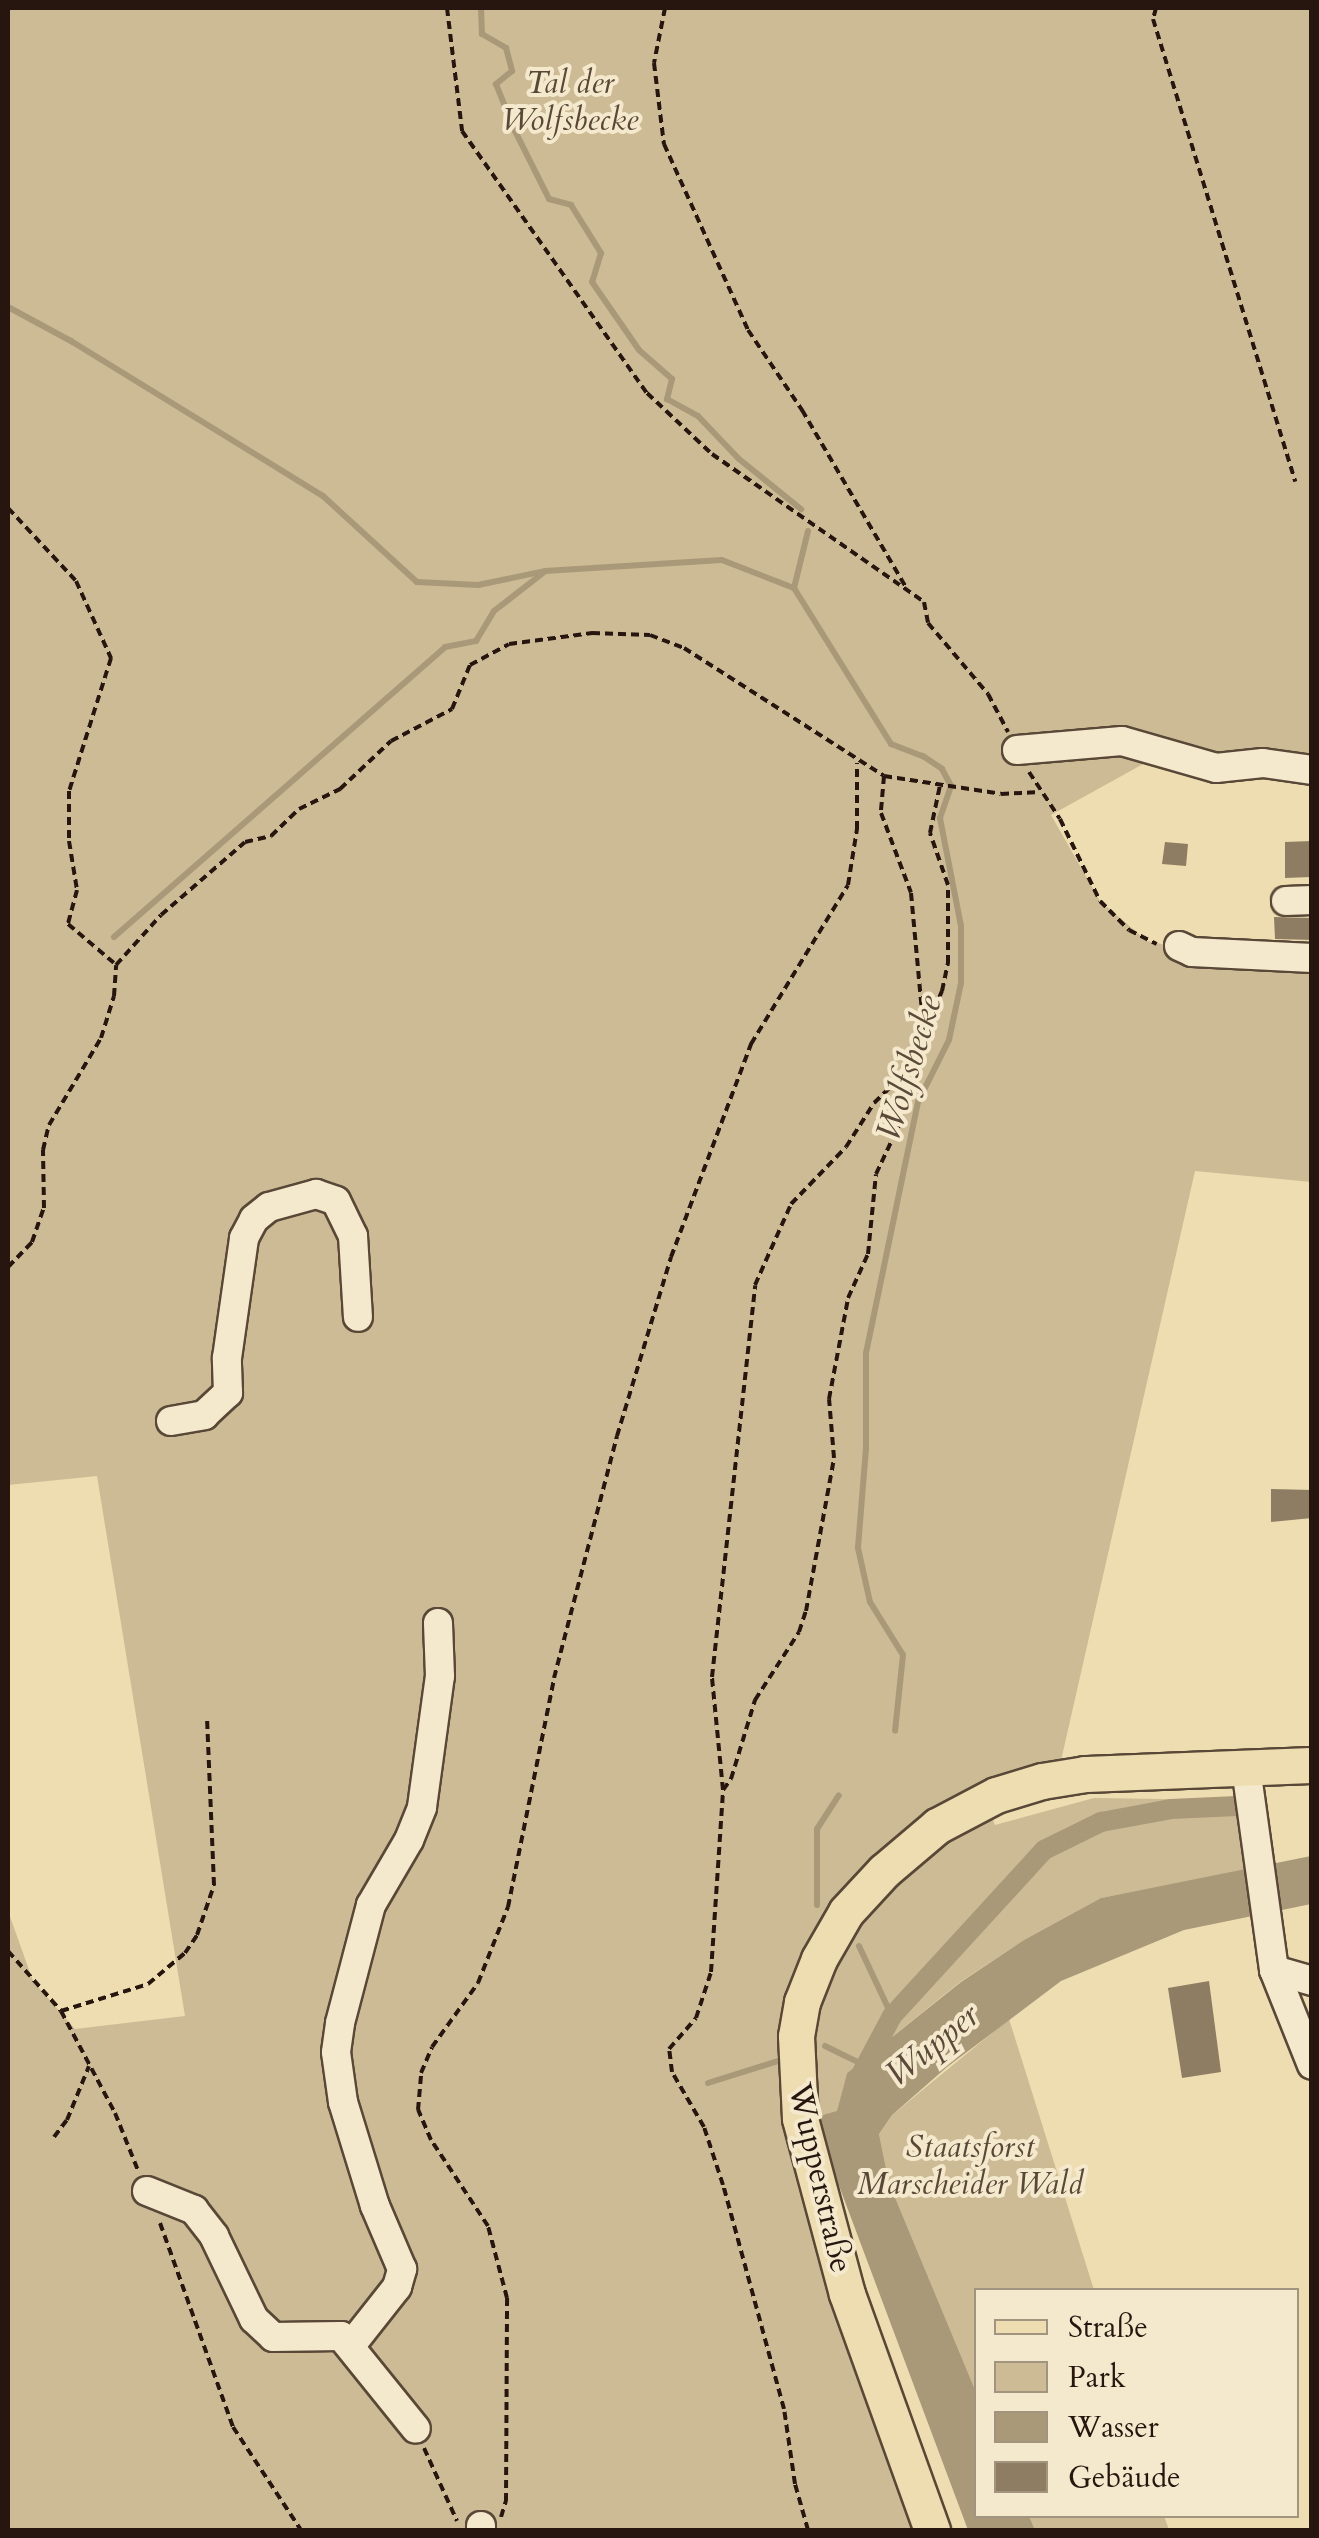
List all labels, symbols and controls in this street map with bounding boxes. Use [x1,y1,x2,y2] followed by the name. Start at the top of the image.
[502,65,638,140] park label: Tal der Wolfsbecke
[867,990,951,1146] water label: Wolfsbecke
[877,1995,987,2095] water label: Wupper
[780,2080,860,2276] street label: Wupperstraße
[857,2129,1083,2204] park label: Staatsforst Marscheider Wald
[974,2288,1299,2518] legend
[1068,2307,1148,2348] text: Straße
[1068,2357,1126,2398] text: Park
[1068,2407,1159,2448] text: Wasser
[1068,2457,1181,2498] text: Gebäude

